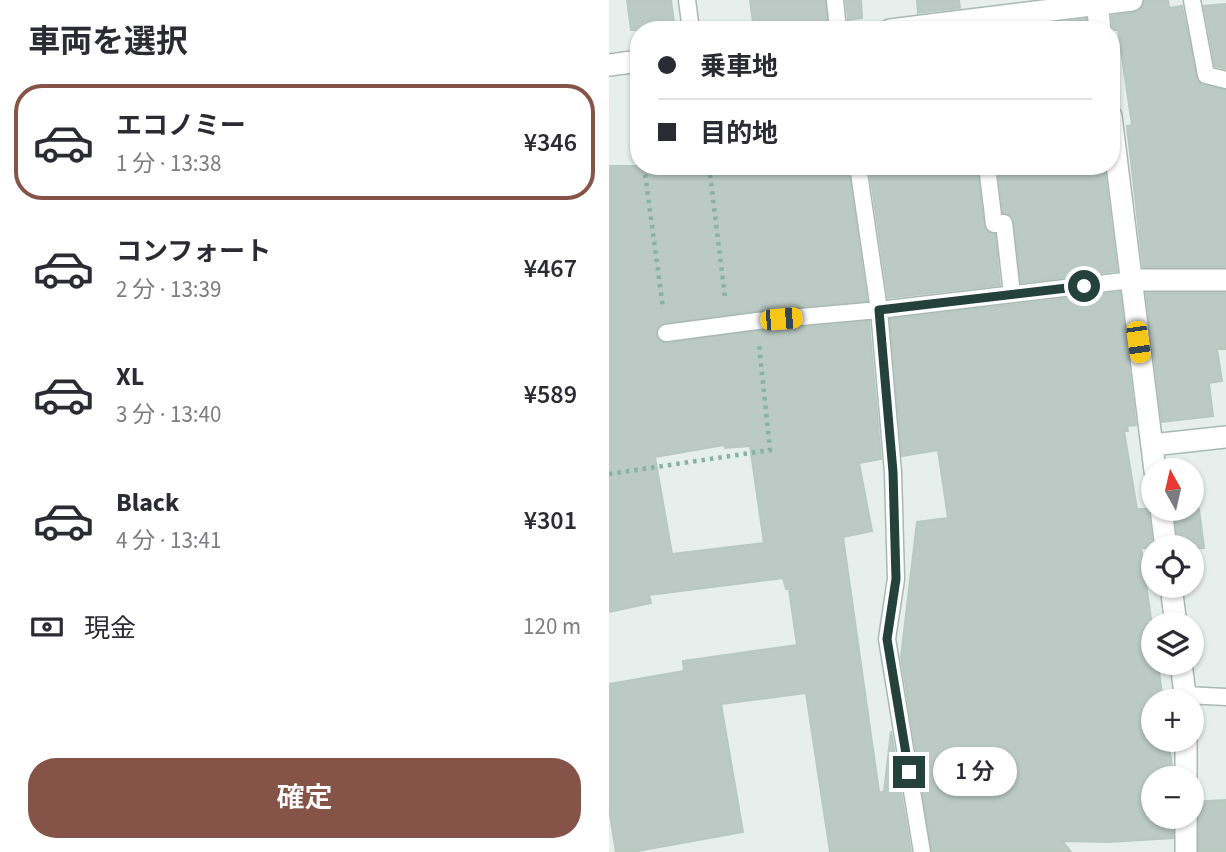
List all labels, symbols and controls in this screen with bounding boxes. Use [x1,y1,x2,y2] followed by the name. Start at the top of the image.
[28,19,188,65] text: 車両を選択
[700,48,778,85] text: 乗車地
[116,107,246,144] text: エコノミー
[32,111,95,174] icon: car
[700,115,778,152] text: 目的地
[524,124,577,161] text: ¥346
[116,147,221,180] text: 1 分 · 13:38
[116,233,271,270] text: コンフォート
[32,237,95,300] icon: car
[524,250,577,287] text: ¥467
[1068,270,1100,302] route start
[116,273,221,306] text: 2 分 · 13:39
[760,307,803,331] car
[1125,320,1152,364] car
[116,358,144,395] text: XL
[32,363,95,426] icon: car
[524,376,577,413] text: ¥589
[116,398,221,431] text: 3 分 · 13:40
[1141,458,1204,522] north arrow
[1141,458,1204,829] map controls
[116,484,179,521] text: Black
[32,489,95,552] icon: car
[524,502,577,539] text: ¥301
[116,524,221,557] text: 4 分 · 13:41
[1141,535,1204,598] button: locate
[28,608,66,646] icon: cash
[84,610,136,647] text: 現金
[523,610,581,643] text: 120 m
[1141,612,1204,675] button: layers
[1141,689,1204,752] button: +
[933,748,1017,796] callout: 1 分
[955,755,995,788] text: 1 分
[893,756,925,788] route end
[28,758,581,838] button: 確定
[1141,766,1204,829] button: −

